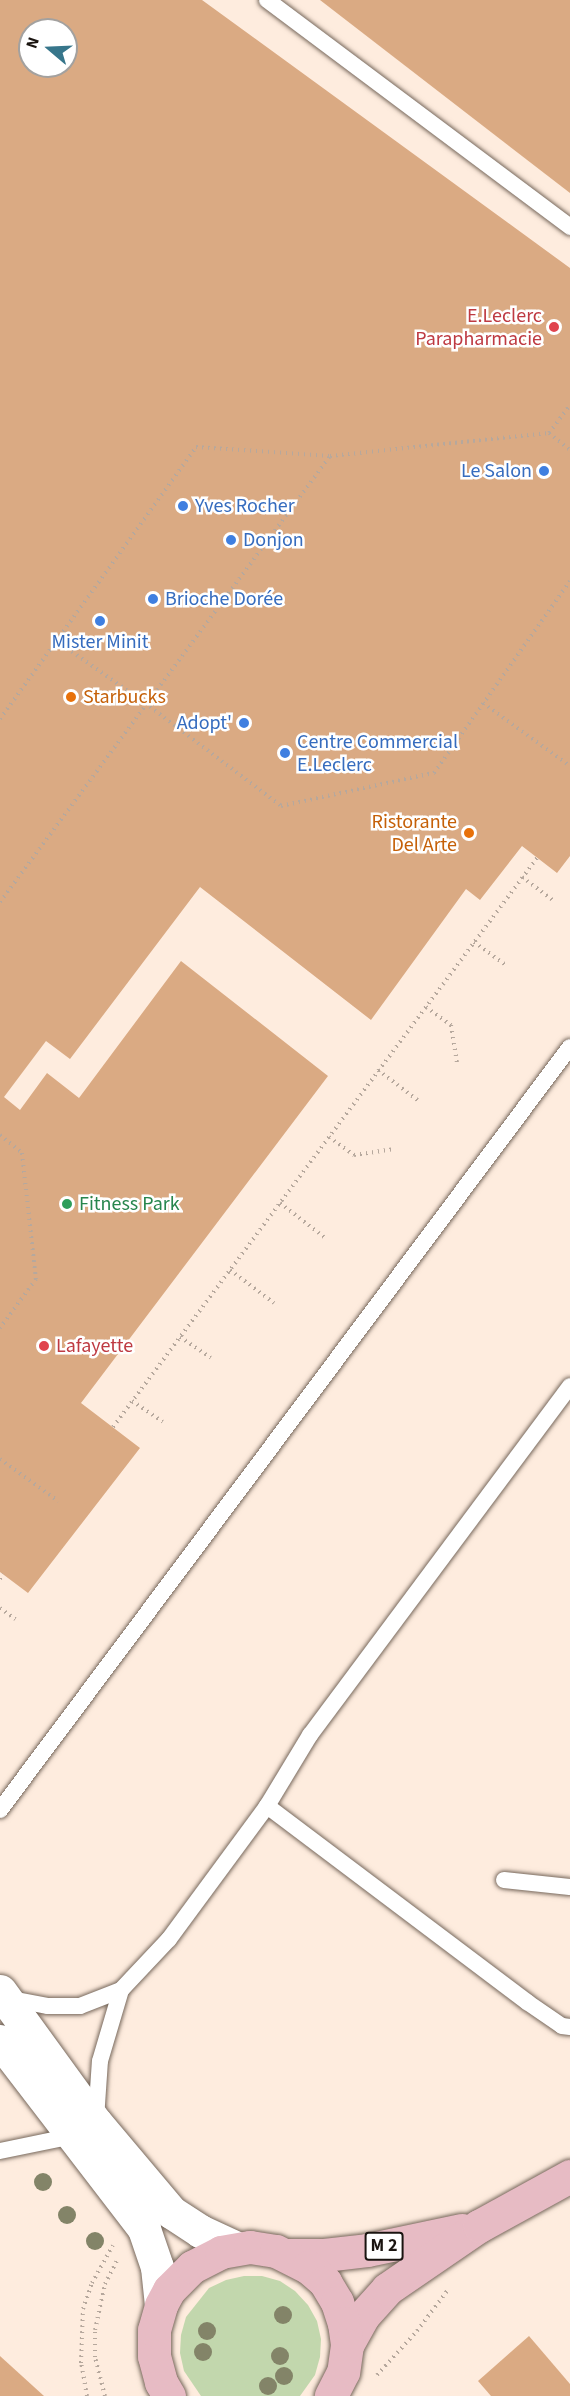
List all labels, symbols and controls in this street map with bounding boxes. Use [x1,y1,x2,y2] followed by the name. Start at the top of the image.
[18,18,78,78] north arrow
[21,34,45,51] text: N
[415,304,542,351] place label: E.Leclerc Parapharmacie
[547,320,561,334] marker: E.Leclerc Parapharmacie
[461,459,532,483] place label: Le Salon
[537,464,551,478] marker: Le Salon
[195,494,295,518] place label: Yves Rocher
[176,499,190,513] marker: Yves Rocher
[243,528,304,552] place label: Donjon
[224,533,238,547] marker: Donjon
[165,587,283,611] place label: Brioche Dorée
[146,592,160,606] marker: Brioche Dorée
[93,614,107,628] marker: Mister Minit
[52,630,148,654] place label: Mister Minit
[83,685,166,709] place label: Starbucks
[64,690,78,704] marker: Starbucks
[177,711,232,735] place label: Adopt'
[237,716,251,730] marker: Adopt'
[297,730,458,777] place label: Centre Commercial E.Leclerc
[278,746,292,760] marker: Centre Commercial E.Leclerc
[372,810,457,857] place label: Ristorante Del Arte
[462,826,476,840] marker: Ristorante Del Arte
[79,1192,180,1216] place label: Fitness Park
[60,1197,74,1211] marker: Fitness Park
[56,1334,133,1358] place label: Lafayette
[37,1339,51,1353] marker: Lafayette
[364,2231,404,2261] road number: M 2

